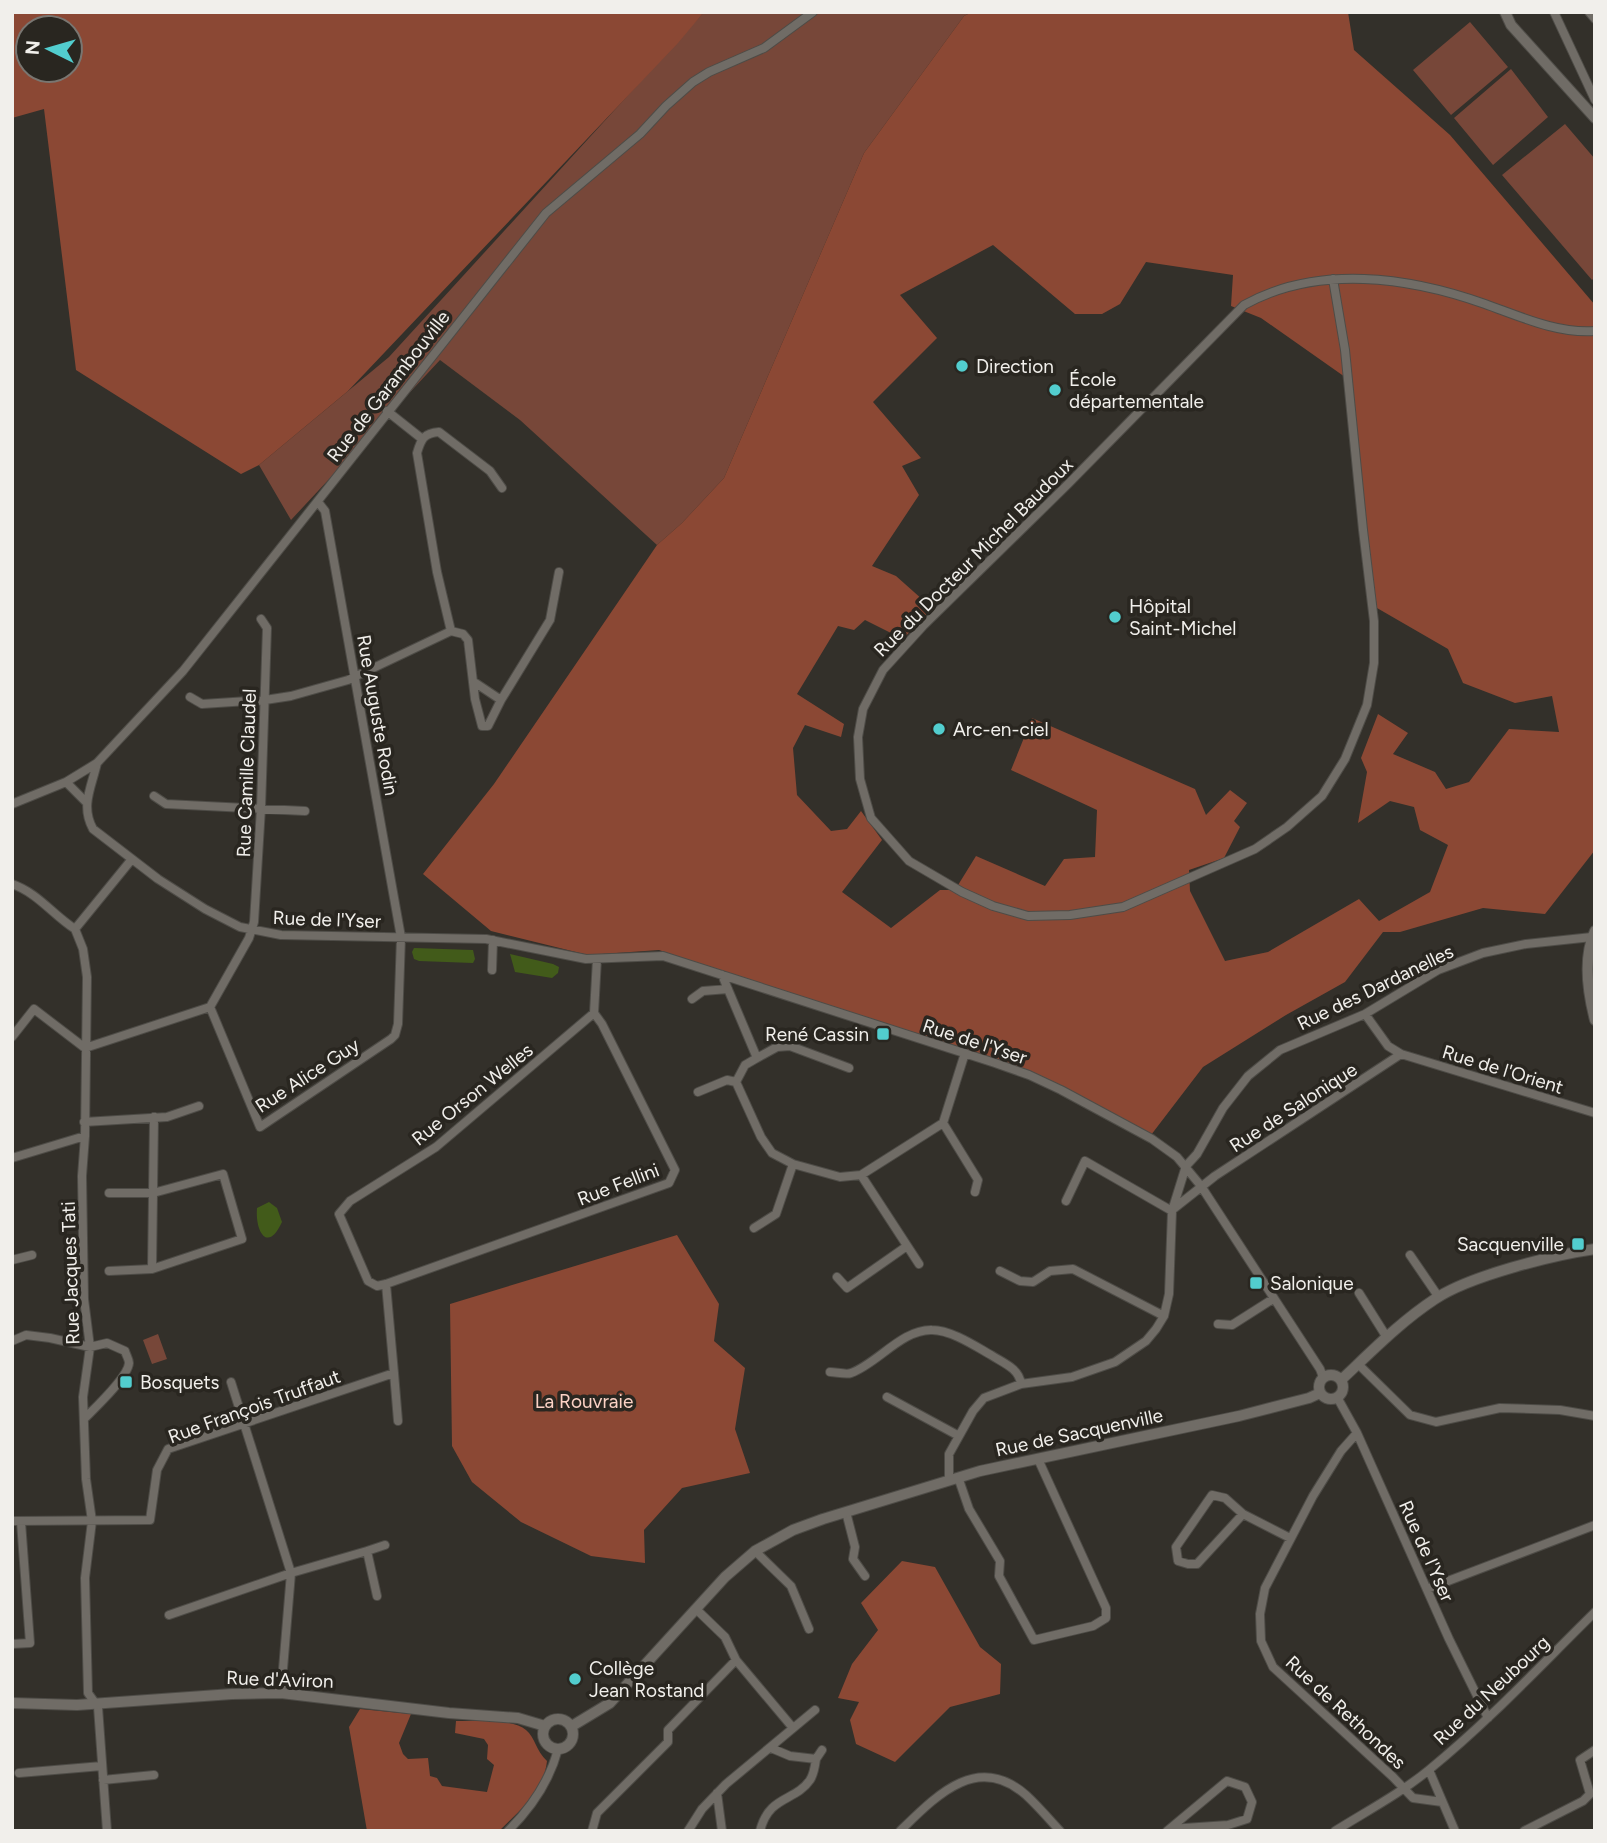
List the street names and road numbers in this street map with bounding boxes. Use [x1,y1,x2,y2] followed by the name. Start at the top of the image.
[322,306,455,467] street label: Rue de Garambouville
[869,453,1078,662] street label: Rue du Docteur Michel Baudoux
[352,633,403,797] street label: Rue Auguste Rodin
[232,688,261,858] street label: Rue Camille Claudel
[272,906,382,933] street label: Rue de l'Yser
[1293,940,1457,1035] street label: Rue des Dardanelles
[920,1014,1030,1069] street label: Rue de l'Yser
[251,1033,364,1118] street label: Rue Alice Guy
[407,1038,538,1150] street label: Rue Orson Welles
[1439,1040,1566,1099] street label: Rue de l'Orient
[1225,1058,1361,1157] street label: Rue de Salonique
[574,1158,662,1211] street label: Rue Fellini
[57,1201,84,1345] street label: Rue Jacques Tati
[165,1365,343,1448] street label: Rue François Truffaut
[993,1403,1165,1461] street label: Rue de Sacquenville
[1394,1497,1459,1606] street label: Rue de l'Yser
[1429,1631,1554,1750] street label: Rue du Neubourg
[1281,1651,1411,1774] street label: Rue de Rethondes
[226,1666,334,1693] street label: Rue d'Aviron

